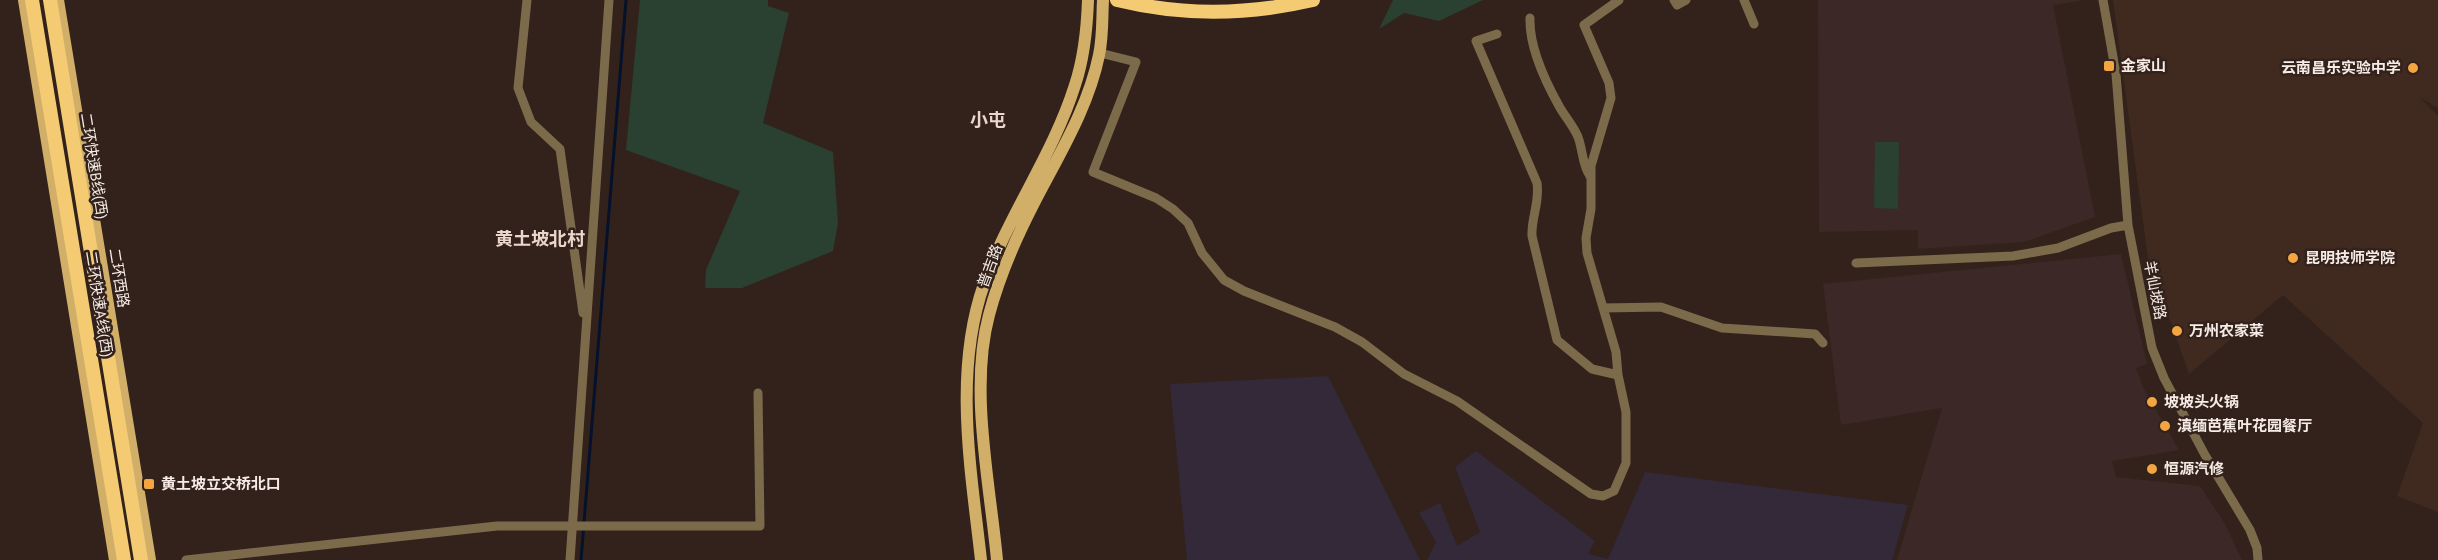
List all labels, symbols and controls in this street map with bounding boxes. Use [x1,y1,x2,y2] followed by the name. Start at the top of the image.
[2121,56,2166,75] place label: 金家山
[2281,58,2401,77] place label: 云南昌乐实验中学
[2102,59,2116,73] marker: 金家山
[2406,61,2420,75] marker: 云南昌乐实验中学
[970,108,1006,131] district label: 小屯
[77,112,112,220] street label: 二环快速B线(西)
[495,227,585,250] district label: 黄土坡北村
[973,241,1006,290] street label: 普吉路
[105,247,134,309] street label: 二环西路
[2305,248,2395,267] place label: 昆明技师学院
[82,250,117,358] street label: 二环快速A线(西)
[2286,251,2300,265] marker: 昆明技师学院
[2140,259,2171,321] street label: 羊仙坡路
[2189,321,2264,340] place label: 万州农家菜
[2170,324,2184,338] marker: 万州农家菜
[2164,392,2239,411] place label: 坡坡头火锅
[2145,395,2159,409] marker: 坡坡头火锅
[2177,416,2312,435] place label: 滇缅芭蕉叶花园餐厅
[2158,419,2172,433] marker: 滇缅芭蕉叶花园餐厅
[2164,459,2224,478] place label: 恒源汽修
[2145,462,2159,476] marker: 恒源汽修
[161,474,281,493] place label: 黄土坡立交桥北口
[142,477,156,491] marker: 黄土坡立交桥北口

